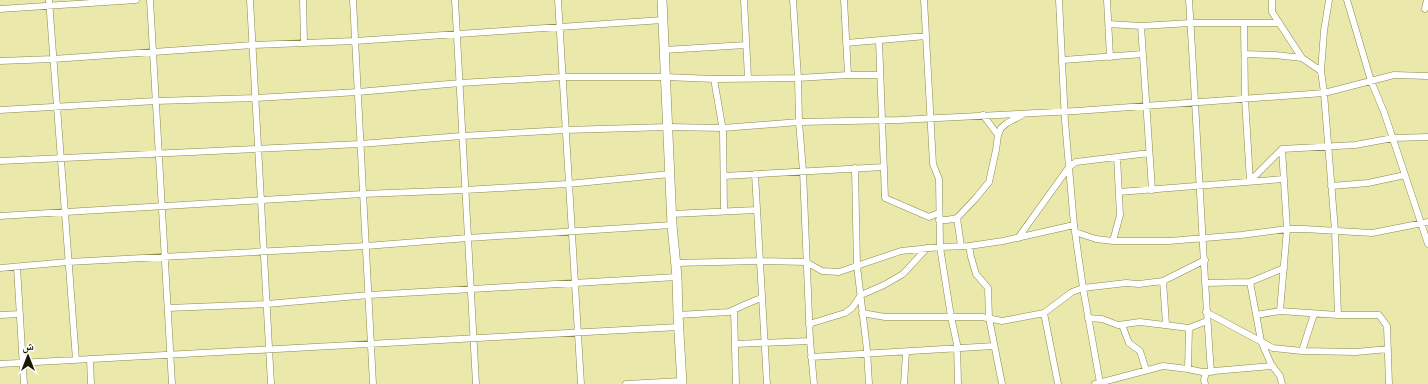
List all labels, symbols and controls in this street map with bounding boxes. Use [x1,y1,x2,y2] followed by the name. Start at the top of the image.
[8,336,48,376] north arrow
[22,340,34,354] text: ش

